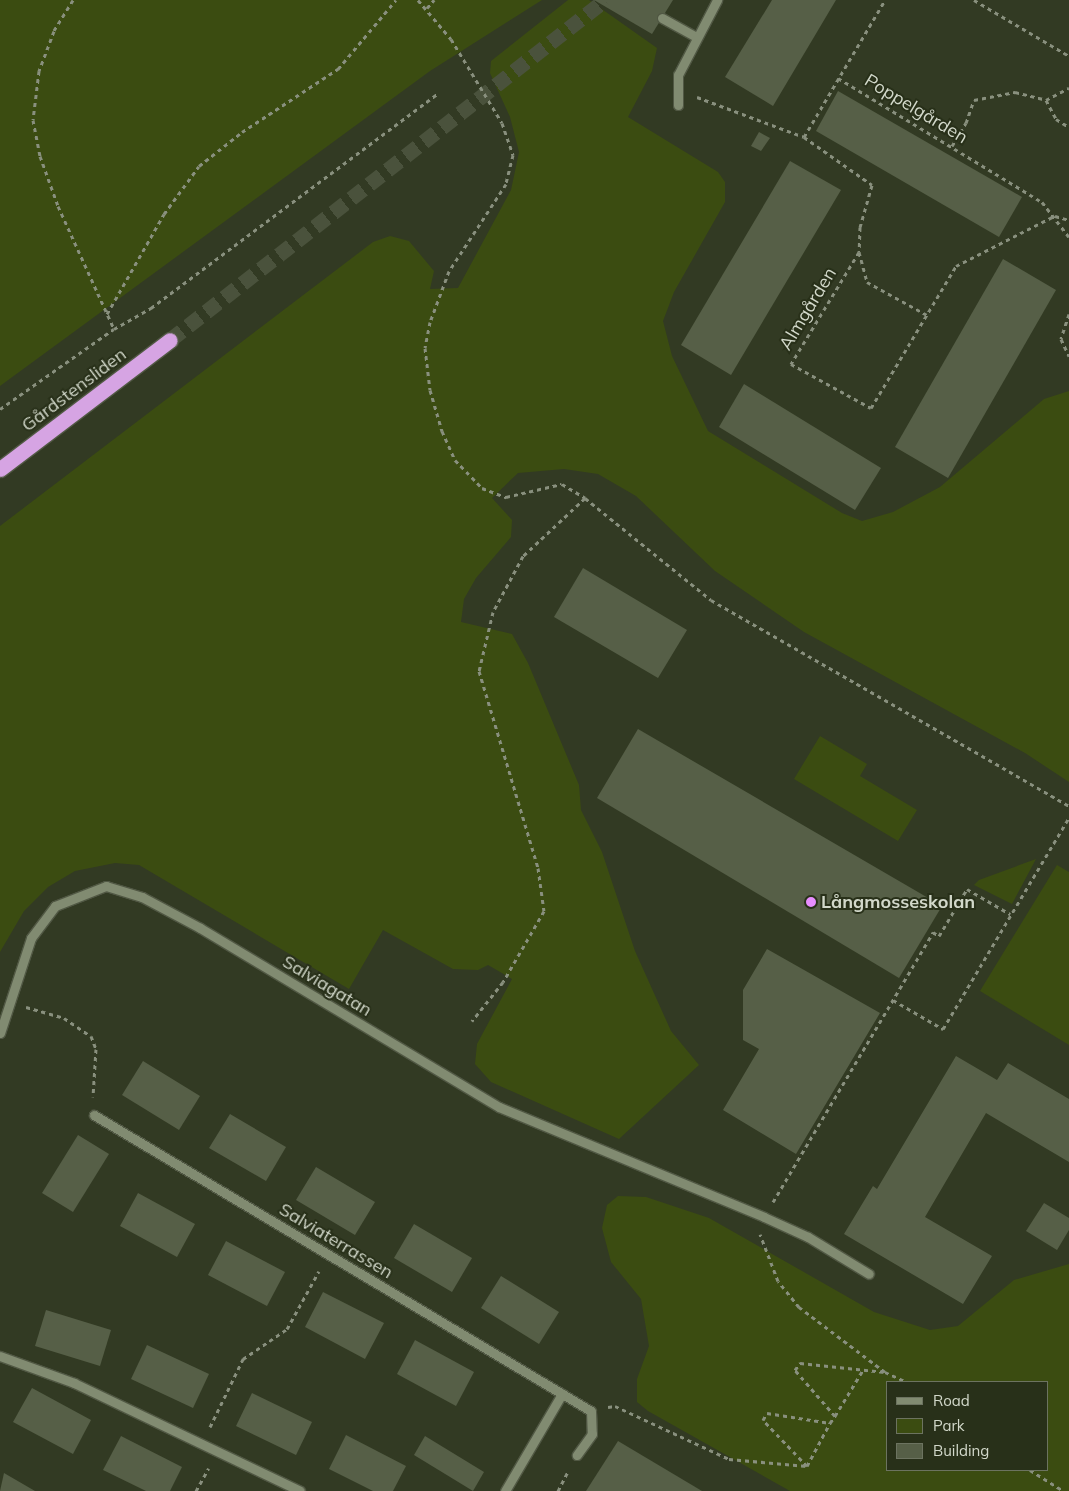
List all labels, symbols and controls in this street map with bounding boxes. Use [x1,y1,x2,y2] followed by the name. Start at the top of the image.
[861,70,971,148] street label: Poppelgården
[775,264,841,354] street label: Almgården
[18,344,130,436] street label: Gårdstensliden
[821,891,975,913] place label: Långmosseskolan
[805,896,817,908] marker: Långmosseskolan
[278,951,376,1021] street label: Salviagatan
[275,1199,397,1283] street label: Salviaterrassen
[886,1381,1049,1471] legend
[933,1391,970,1410] text: Road
[933,1416,965,1435] text: Park
[933,1441,989,1460] text: Building

